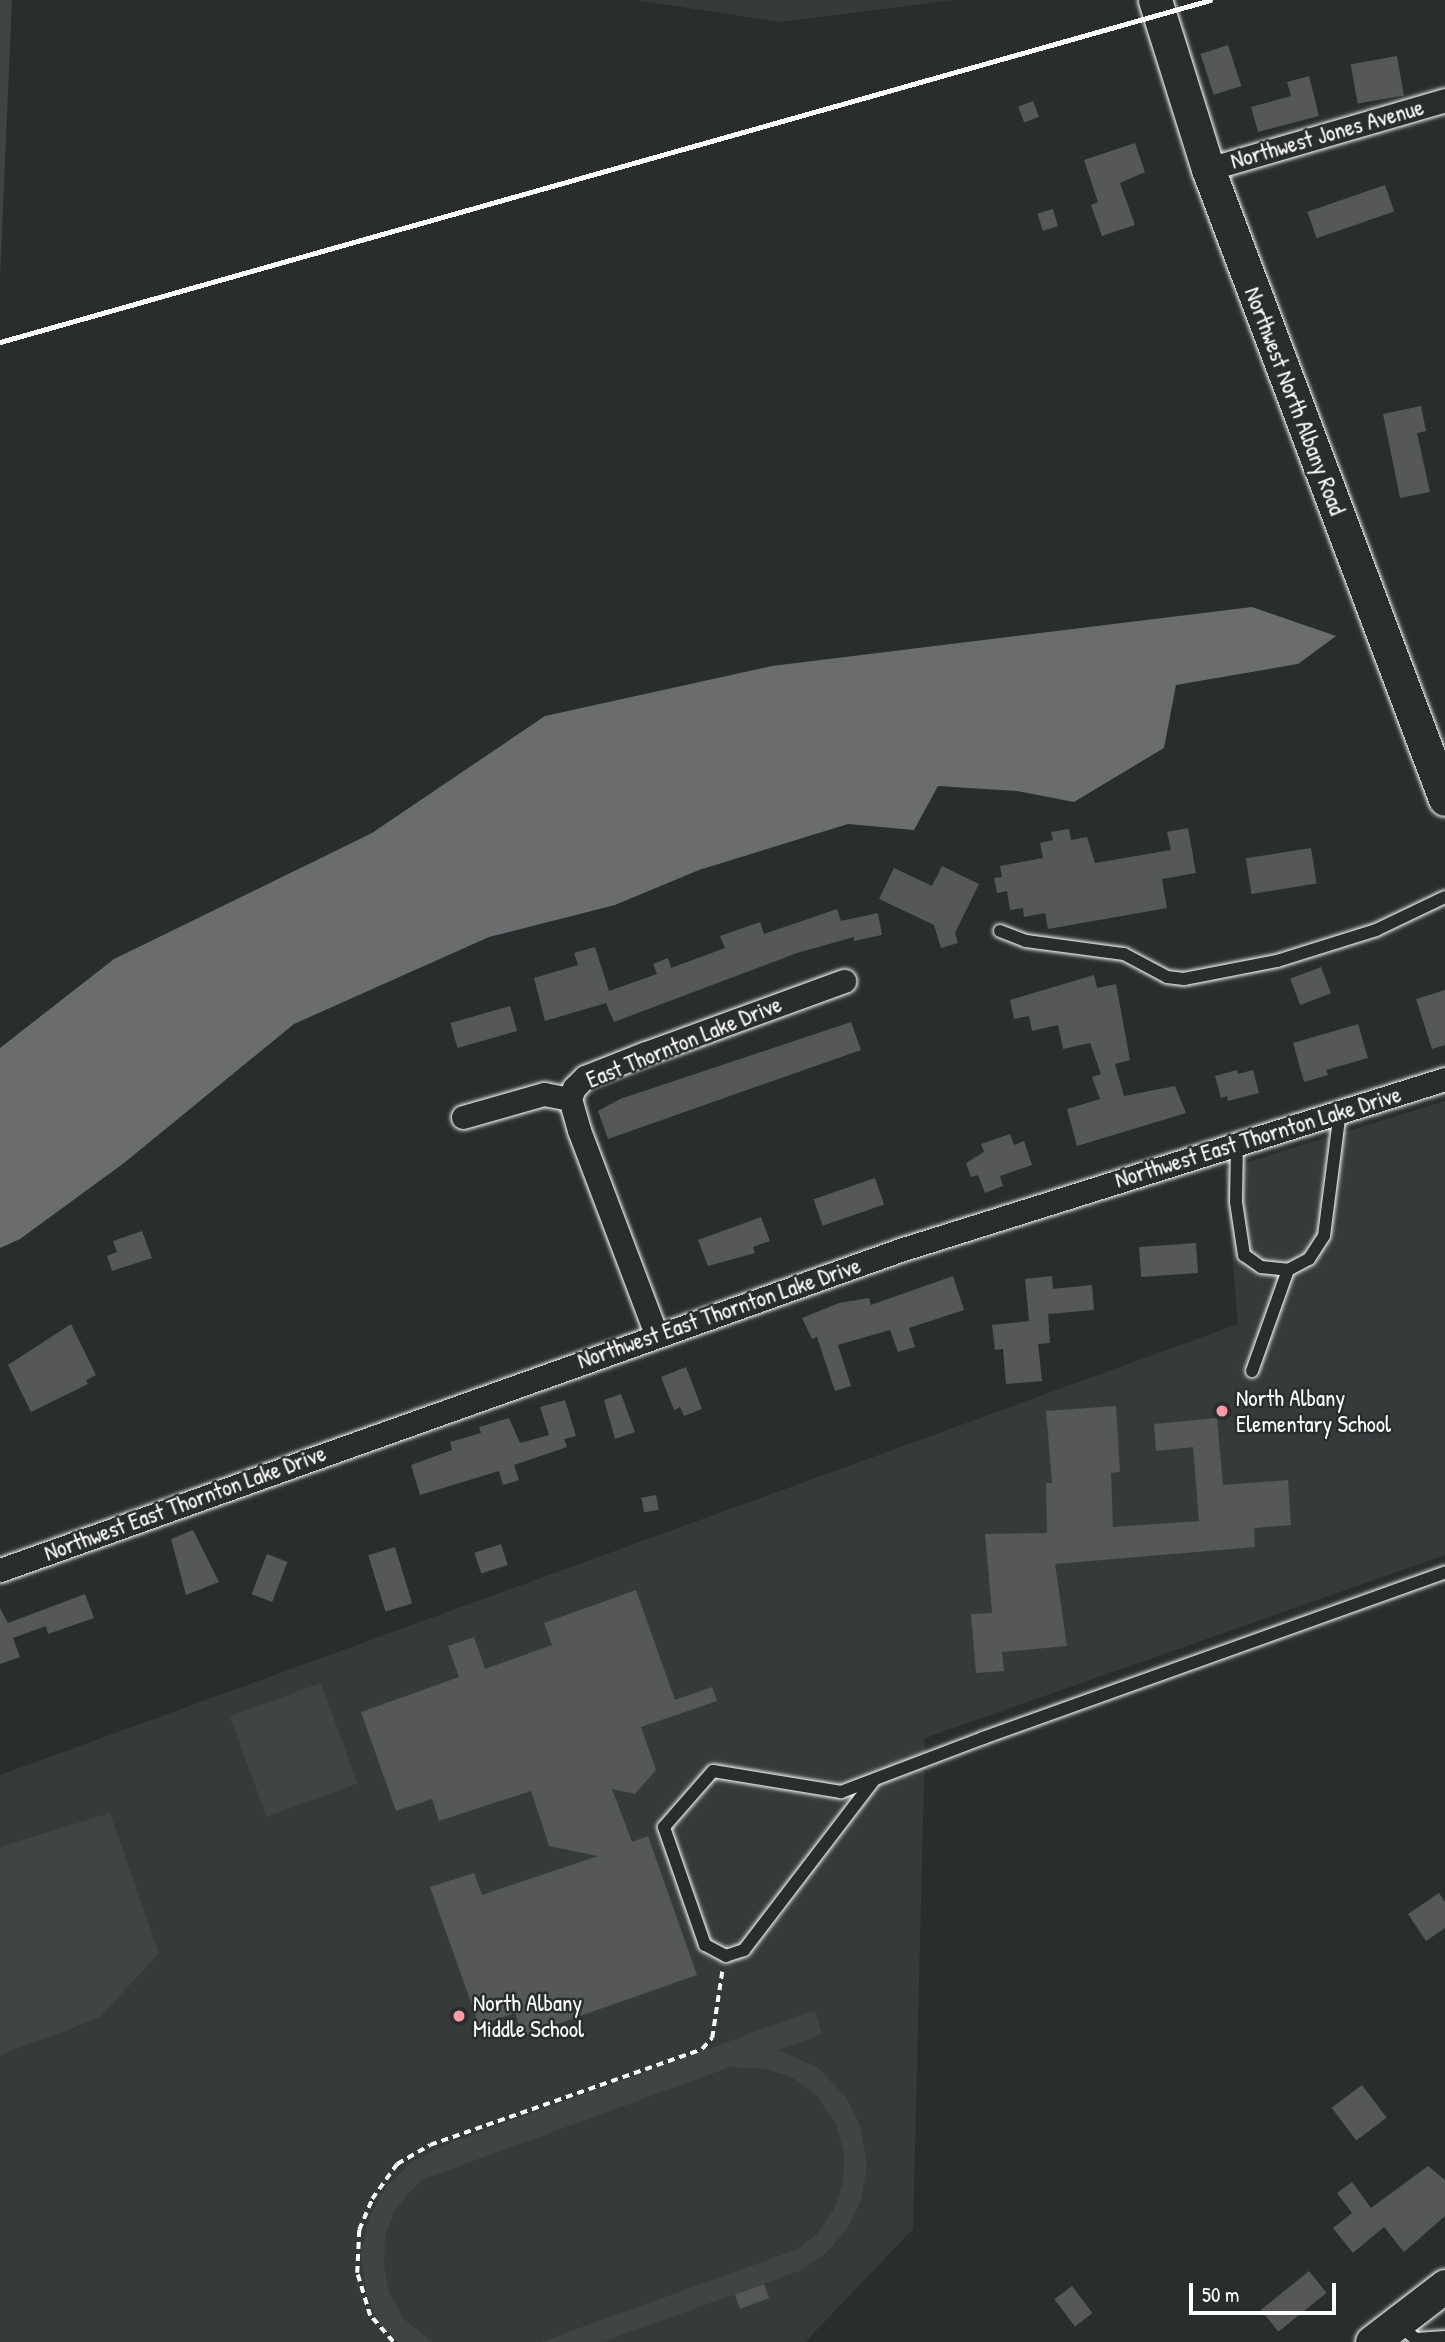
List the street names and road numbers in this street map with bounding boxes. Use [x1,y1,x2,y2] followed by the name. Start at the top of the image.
[1227,93,1427,175] street label: Northwest Jones Avenue
[1239,283,1351,519] street label: Northwest North Albany Road
[582,990,786,1094] street label: East Thornton Lake Drive
[1112,1080,1404,1194] street label: Northwest East Thornton Lake Drive
[574,1251,864,1375] street label: Northwest East Thornton Lake Drive
[40,1439,330,1567] street label: Northwest East Thornton Lake Drive

